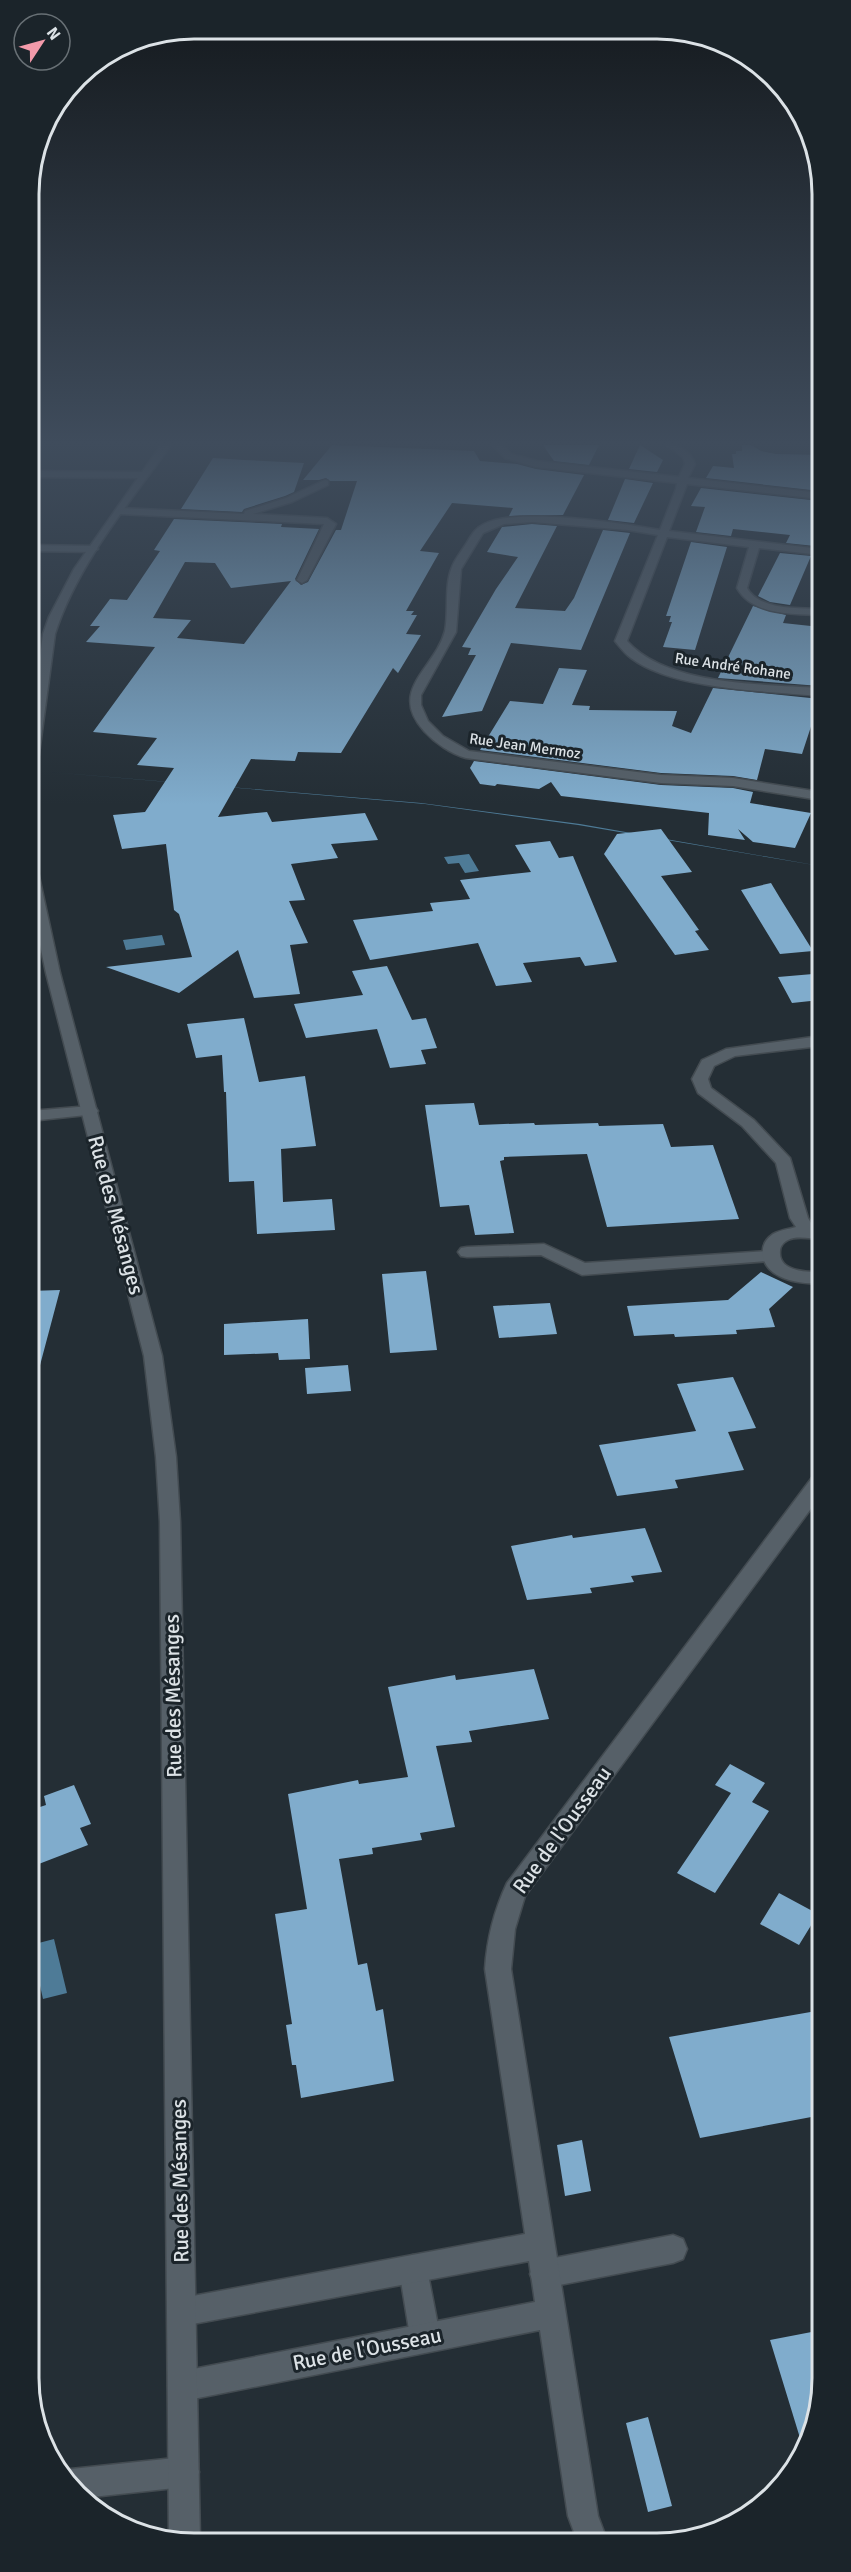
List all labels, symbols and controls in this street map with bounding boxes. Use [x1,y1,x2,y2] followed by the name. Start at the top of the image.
[12,12,72,72] north arrow
[42,23,65,44] text: N
[674,649,792,683] street label: Rue André Rohane
[468,729,582,763] street label: Rue Jean Mermoz
[82,1133,150,1297] street label: Rue des Mésanges
[159,1614,187,1778] street label: Rue des Mésanges
[507,1761,617,1899] street label: Rue de l'Ousseau
[166,2099,194,2263] street label: Rue des Mésanges
[290,2322,444,2376] street label: Rue de l'Ousseau

